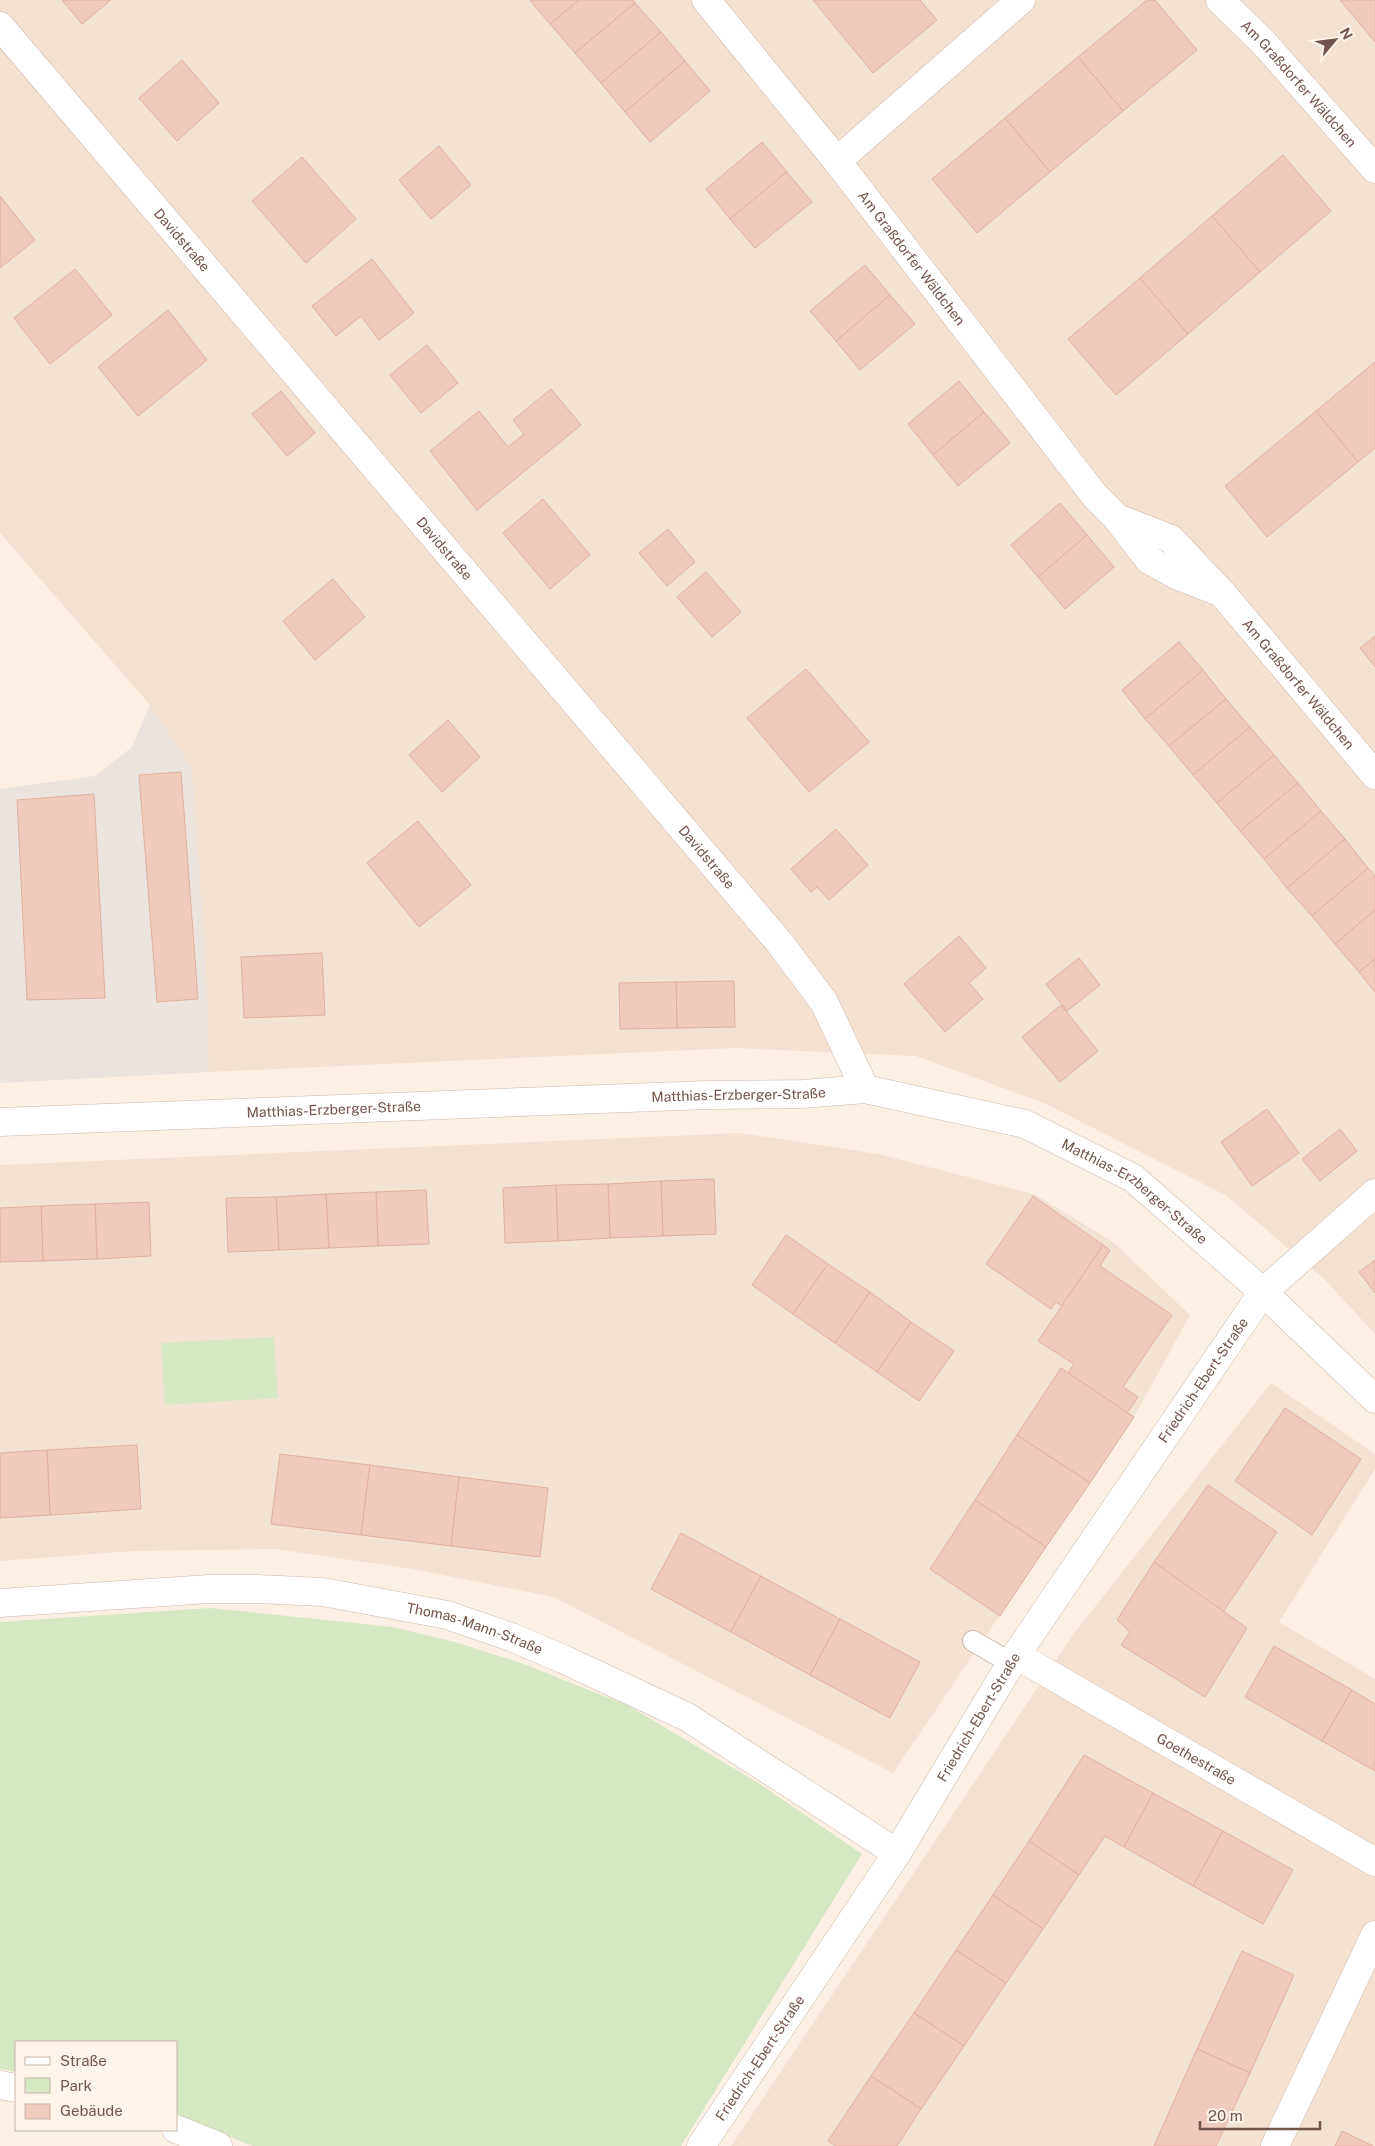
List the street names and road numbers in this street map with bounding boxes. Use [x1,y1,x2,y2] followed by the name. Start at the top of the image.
[1238,17,1360,150] street label: Am Graßdorfer Wäldchen
[855,188,968,328] street label: Am Graßdorfer Wäldchen
[151,205,213,275] street label: Davidstraße
[413,514,476,583] street label: Davidstraße
[1239,616,1358,752] street label: Am Graßdorfer Wäldchen
[676,822,738,892] street label: Davidstraße
[651,1084,826,1105] street label: Matthias-Erzberger-Straße
[246,1098,421,1121] street label: Matthias-Erzberger-Straße
[1059,1136,1210,1247] street label: Matthias-Erzberger-Straße
[1155,1315,1251,1446] street label: Friedrich-Ebert-Straße
[406,1600,545,1658] street label: Thomas-Mann-Straße
[934,1650,1024,1784] street label: Friedrich-Ebert-Straße
[1154,1730,1239,1788] street label: Goethestraße
[712,1992,808,2124] street label: Friedrich-Ebert-Straße

